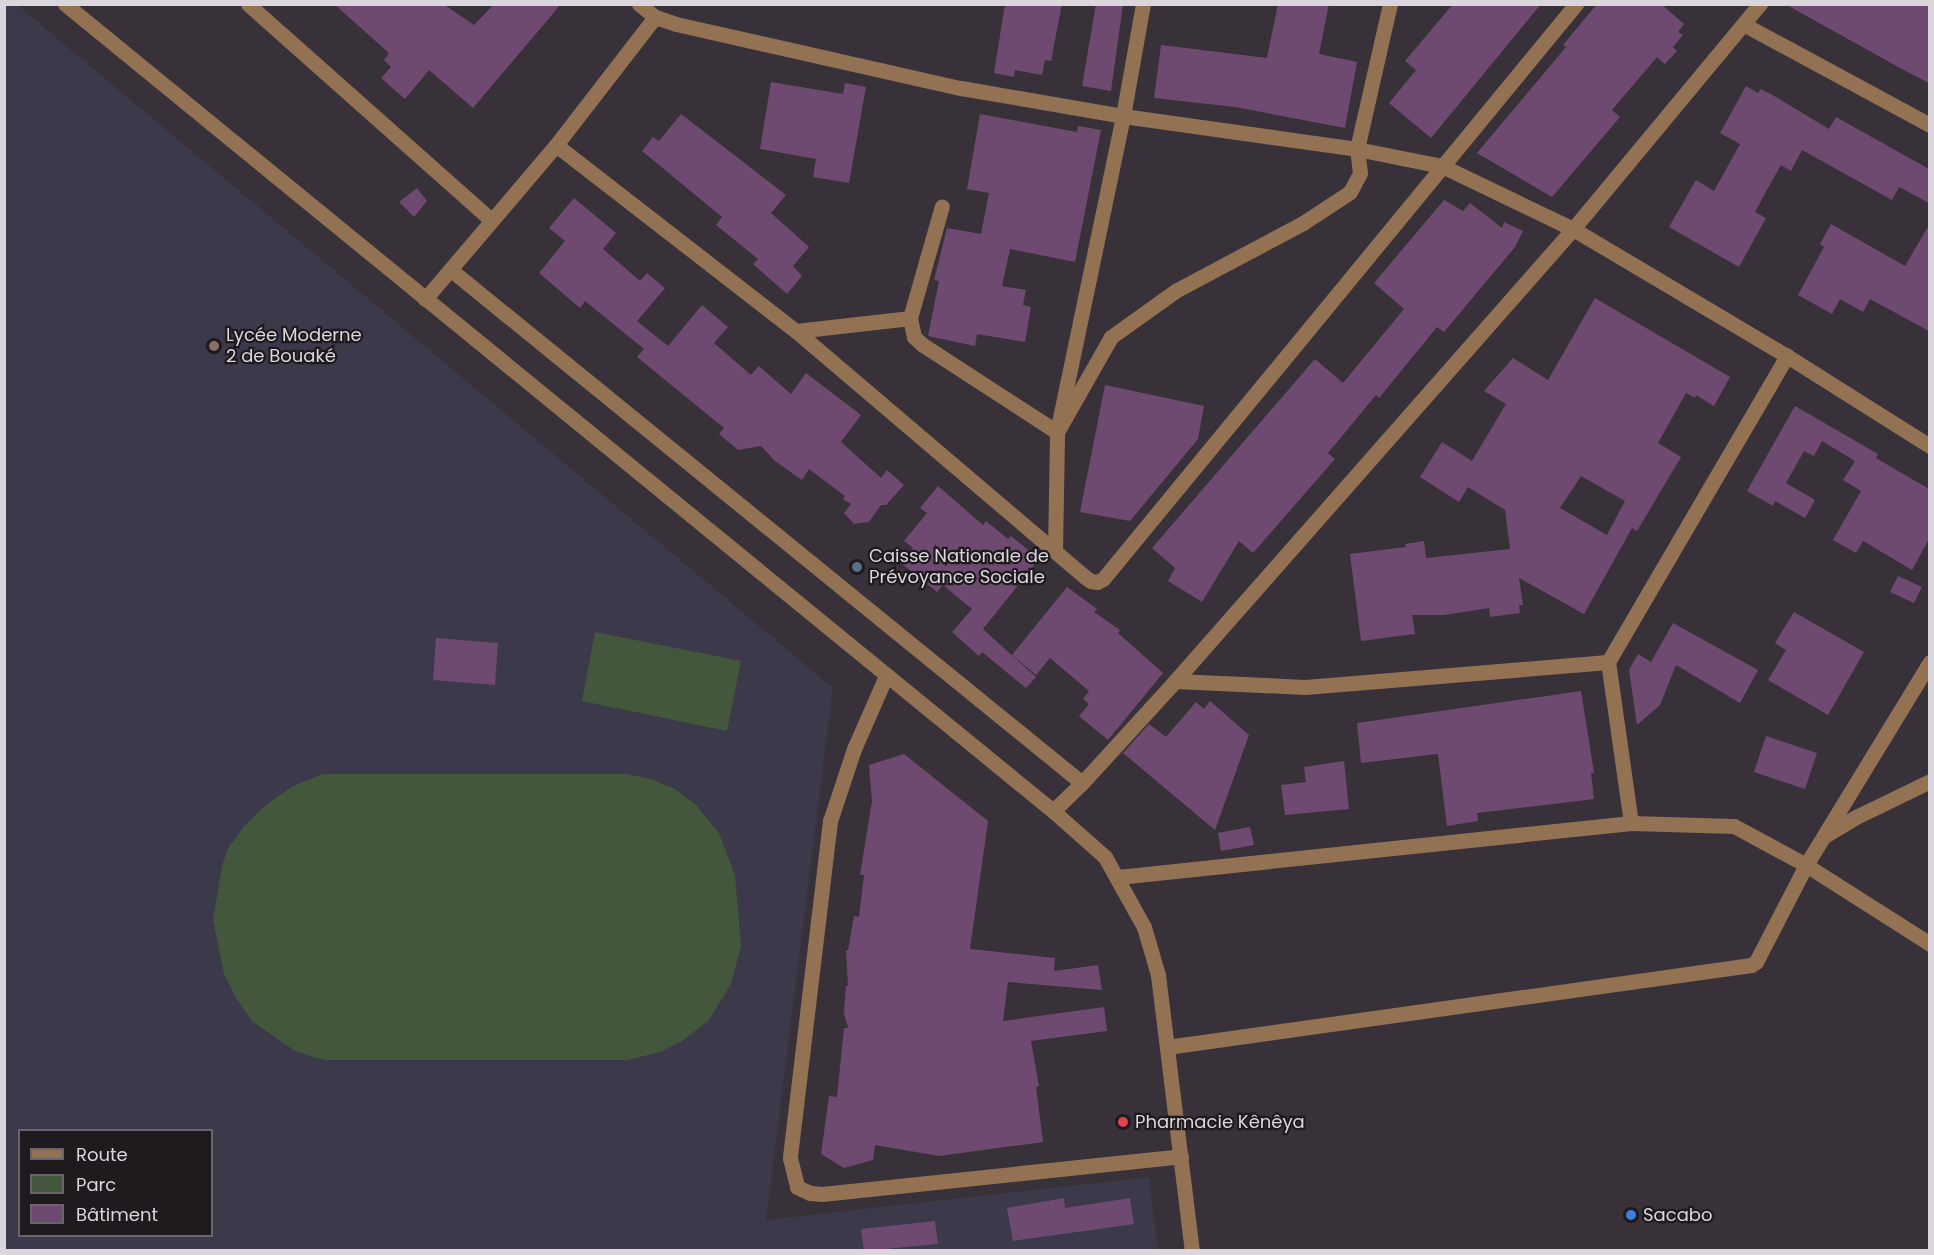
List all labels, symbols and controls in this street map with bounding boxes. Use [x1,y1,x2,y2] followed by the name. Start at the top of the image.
[226,325,362,368] place label: Lycée Moderne 2 de Bouaké
[207,339,221,353] marker: Lycée Moderne 2 de Bouaké
[869,546,1049,588] place label: Caisse Nationale de Prévoyance Sociale
[850,560,864,574] marker: Caisse Nationale de Prévoyance Sociale
[1135,1111,1305,1133] place label: Pharmacie Kênêya
[1116,1115,1130,1129] marker: Pharmacie Kênêya
[18,1129,213,1237] legend
[76,1142,128,1167] text: Route
[76,1172,116,1197] text: Parc
[76,1202,158,1227] text: Bâtiment
[1643,1204,1713,1226] place label: Sacabo
[1624,1208,1638,1222] marker: Sacabo

